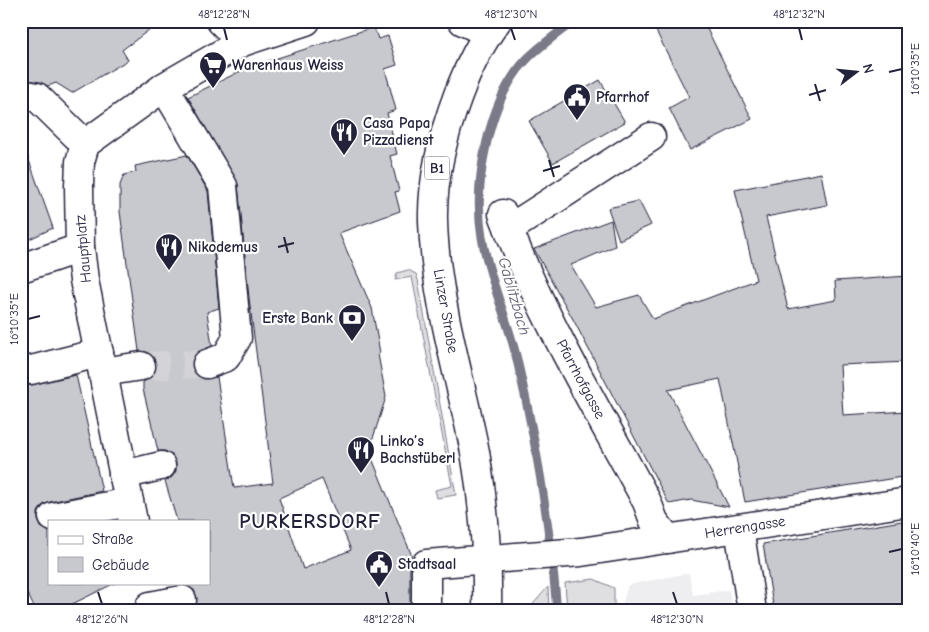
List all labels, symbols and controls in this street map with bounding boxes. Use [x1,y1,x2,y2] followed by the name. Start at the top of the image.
[198,7,250,21] text: 48°12'28"N
[485,7,537,21] text: 48°12'30"N
[773,7,825,21] text: 48°12'32"N
[908,43,922,95] text: 16°10'35"E
[832,48,882,98] north arrow
[198,50,228,89] supermarket icon: Warenhaus Weiss
[232,56,343,74] place label: Warenhaus Weiss
[859,62,877,75] text: N
[562,82,592,121] public building icon: Pfarrhof
[596,88,650,106] place label: Pfarrhof
[363,114,435,149] place label: Casa Papa Pizzadienst
[329,117,359,156] restaurant icon: Casa Papa Pizzadienst
[424,156,450,180] road number: B1
[71,214,95,284] street label: Hauptplatz
[154,232,184,271] restaurant icon: Nikodemus
[188,238,258,256] place label: Nikodemus
[494,255,534,337] water label: Gablitzbach
[430,267,462,355] street label: Linzer Straße
[7,293,21,345] text: 16°10'35"E
[337,303,367,342] bank icon: Erste Bank
[262,309,334,327] place label: Erste Bank
[553,336,610,422] street label: Pfarrhofgasse
[380,432,456,467] place label: Linko’s Bachstüberl
[346,435,376,474] restaurant icon: Linko’s Bachstüberl
[239,510,381,533] district label: PURKERSDORF
[703,512,787,542] street label: Herrengasse
[48,520,210,584] legend
[908,523,922,575] text: 16°10'40"E
[92,530,134,548] text: Straße
[364,549,394,588] public building icon: Stadtsaal
[398,555,456,573] place label: Stadtsaal
[92,556,150,574] text: Gebäude
[76,612,128,626] text: 48°12'26"N
[363,612,415,626] text: 48°12'28"N
[651,612,703,626] text: 48°12'30"N

